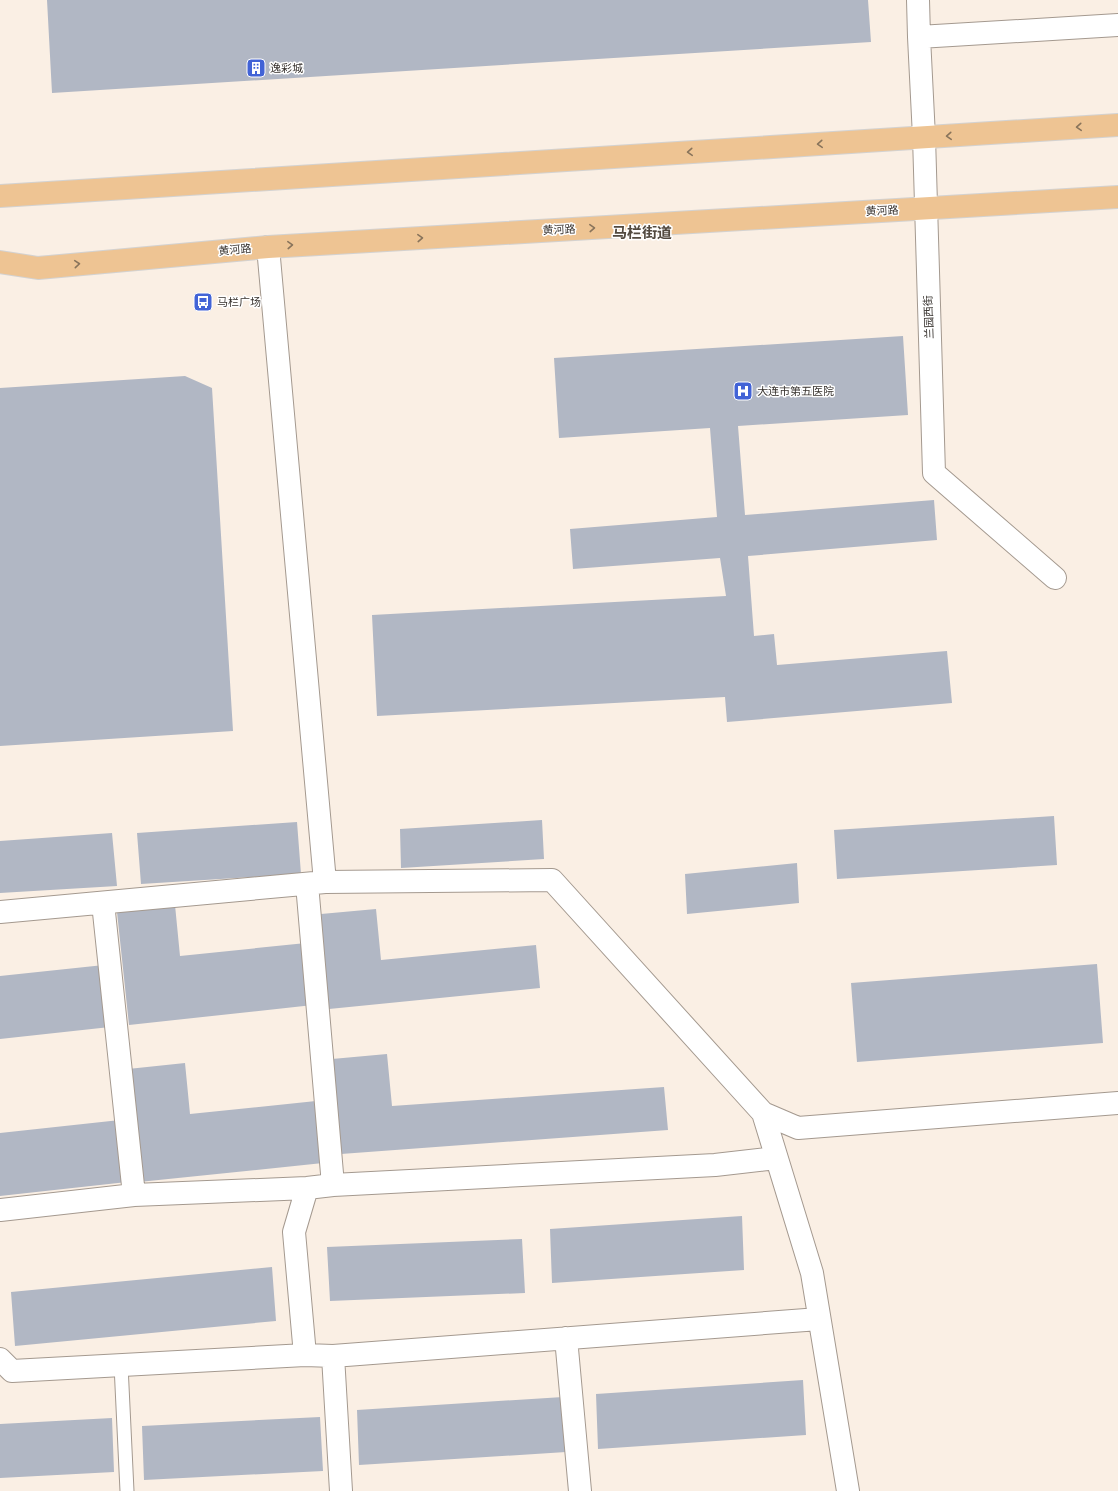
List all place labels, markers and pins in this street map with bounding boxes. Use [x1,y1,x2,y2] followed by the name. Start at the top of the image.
[245,57,267,79] building icon: 逸彩城
[270,62,303,75] place label: 逸彩城
[192,291,214,313] bus stop icon: 马栏广场
[217,296,261,309] place label: 马栏广场
[732,380,754,402] hospital icon: 大连市第五医院
[757,385,834,398] place label: 大连市第五医院

